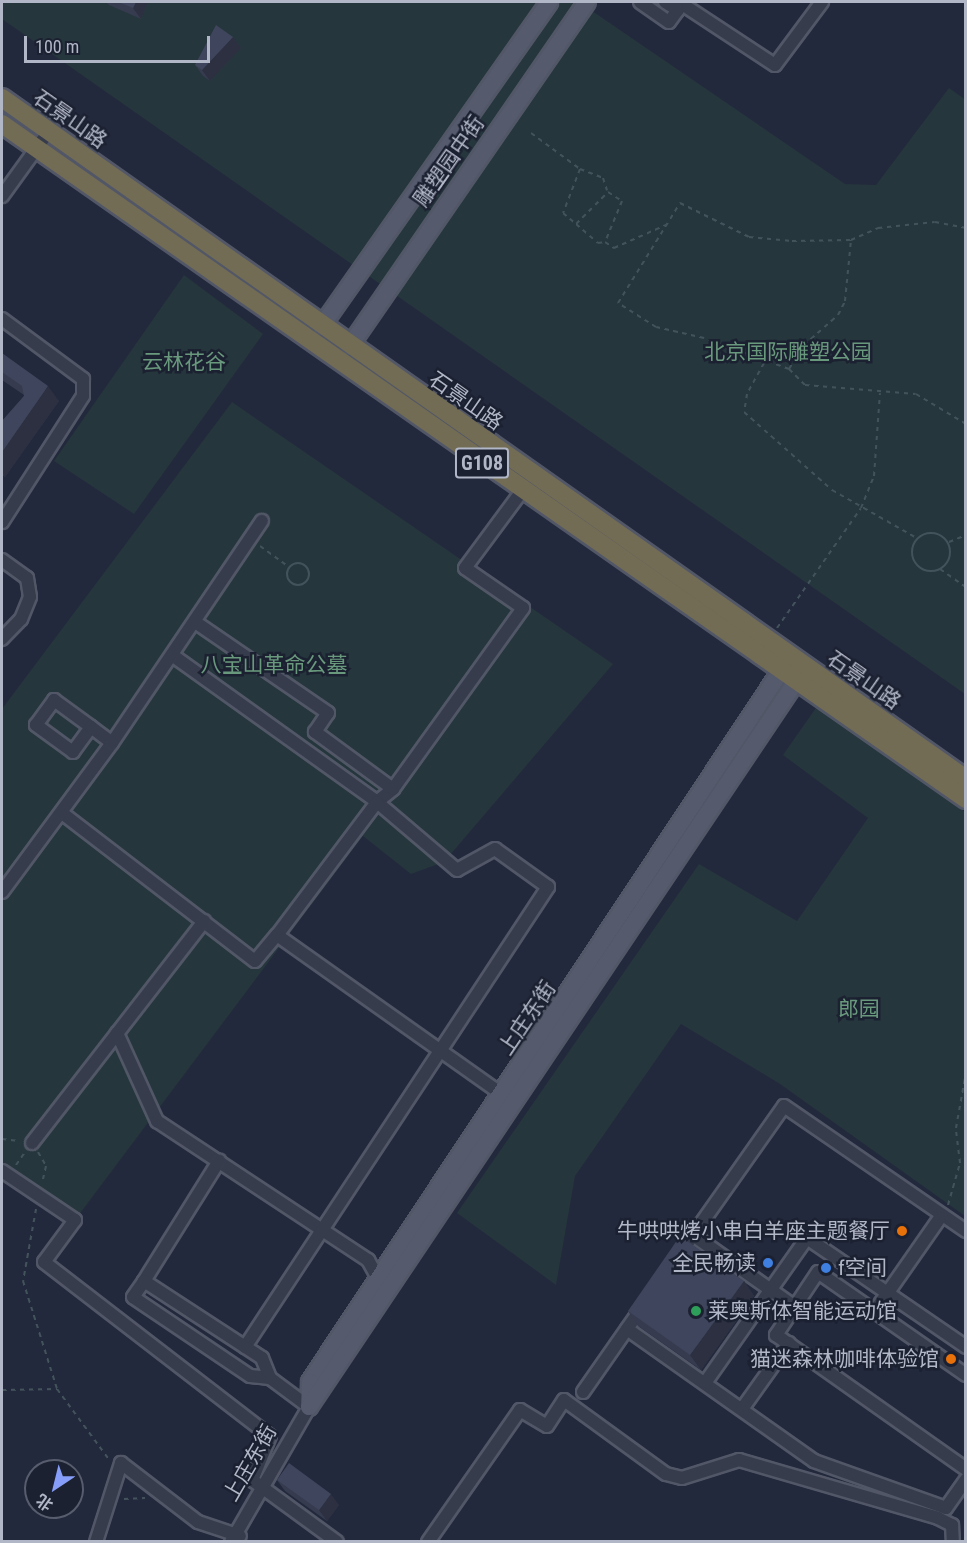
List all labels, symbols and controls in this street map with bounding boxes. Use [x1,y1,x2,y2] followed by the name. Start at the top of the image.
[27,24,213,62] scale bar
[35,36,79,57] text: 100 m
[28,85,112,153] street label: 石景山路
[409,111,489,211] street label: 雕塑园中街
[704,339,872,365] park label: 北京国际雕塑公园
[142,349,226,375] park label: 云林花谷
[424,367,508,435] street label: 石景山路
[454,446,510,480] road number: G108
[822,646,906,714] street label: 石景山路
[201,652,347,678] park label: 八宝山革命公墓
[493,976,561,1060] street label: 上庄东街
[838,996,880,1022] park label: 郎园
[617,1218,890,1244] place label: 牛哄哄烤小串白羊座主题餐厅
[895,1224,909,1238] marker: 牛哄哄烤小串白羊座主题餐厅
[672,1250,756,1276] place label: 全民畅读
[838,1255,887,1281] place label: f空间
[761,1256,775,1270] marker: 全民畅读
[819,1261,833,1275] marker: f空间
[708,1298,897,1324] place label: 莱奥斯体智能运动馆
[689,1304,703,1318] marker: 莱奥斯体智能运动馆
[750,1346,939,1372] place label: 猫迷森林咖啡体验馆
[944,1352,958,1366] marker: 猫迷森林咖啡体验馆
[218,1420,282,1506] street label: 上庄东街
[24,1459,84,1519] north arrow
[33,1490,57,1515] text: 北

